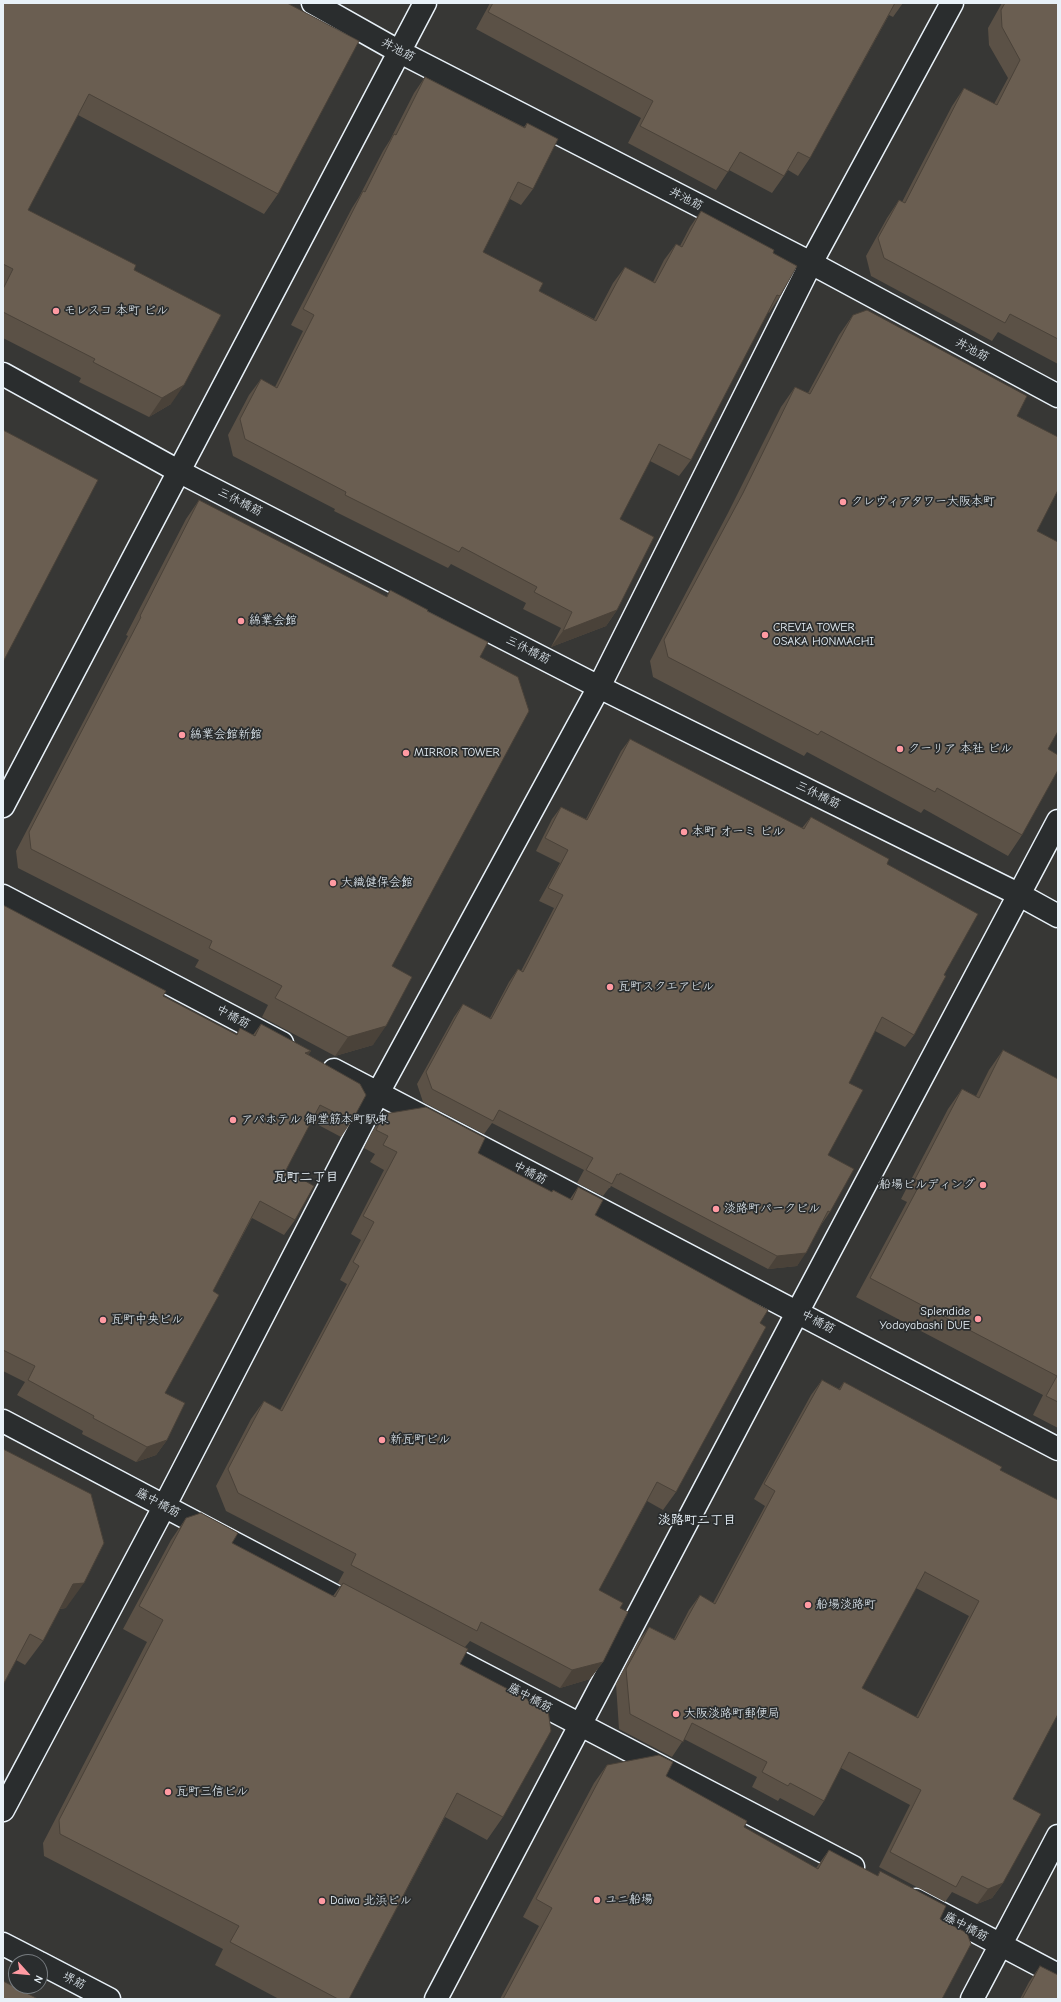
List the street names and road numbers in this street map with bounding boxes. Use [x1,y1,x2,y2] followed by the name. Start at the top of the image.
[379,35,417,65] street label: 丼池筋
[667,184,705,214] street label: 丼池筋
[953,335,991,365] street label: 丼池筋
[215,485,265,519] street label: 三休橋筋
[503,633,553,667] street label: 三休橋筋
[793,778,843,812] street label: 三休橋筋
[214,1002,252,1032] street label: 中橋筋
[511,1158,549,1188] street label: 中橋筋
[799,1307,837,1337] street label: 中橋筋
[133,1485,183,1521] street label: 藤中橋筋
[505,1680,555,1716] street label: 藤中橋筋
[941,1909,991,1945] street label: 藤中橋筋
[60,1969,88,1993] street label: 堺筋

